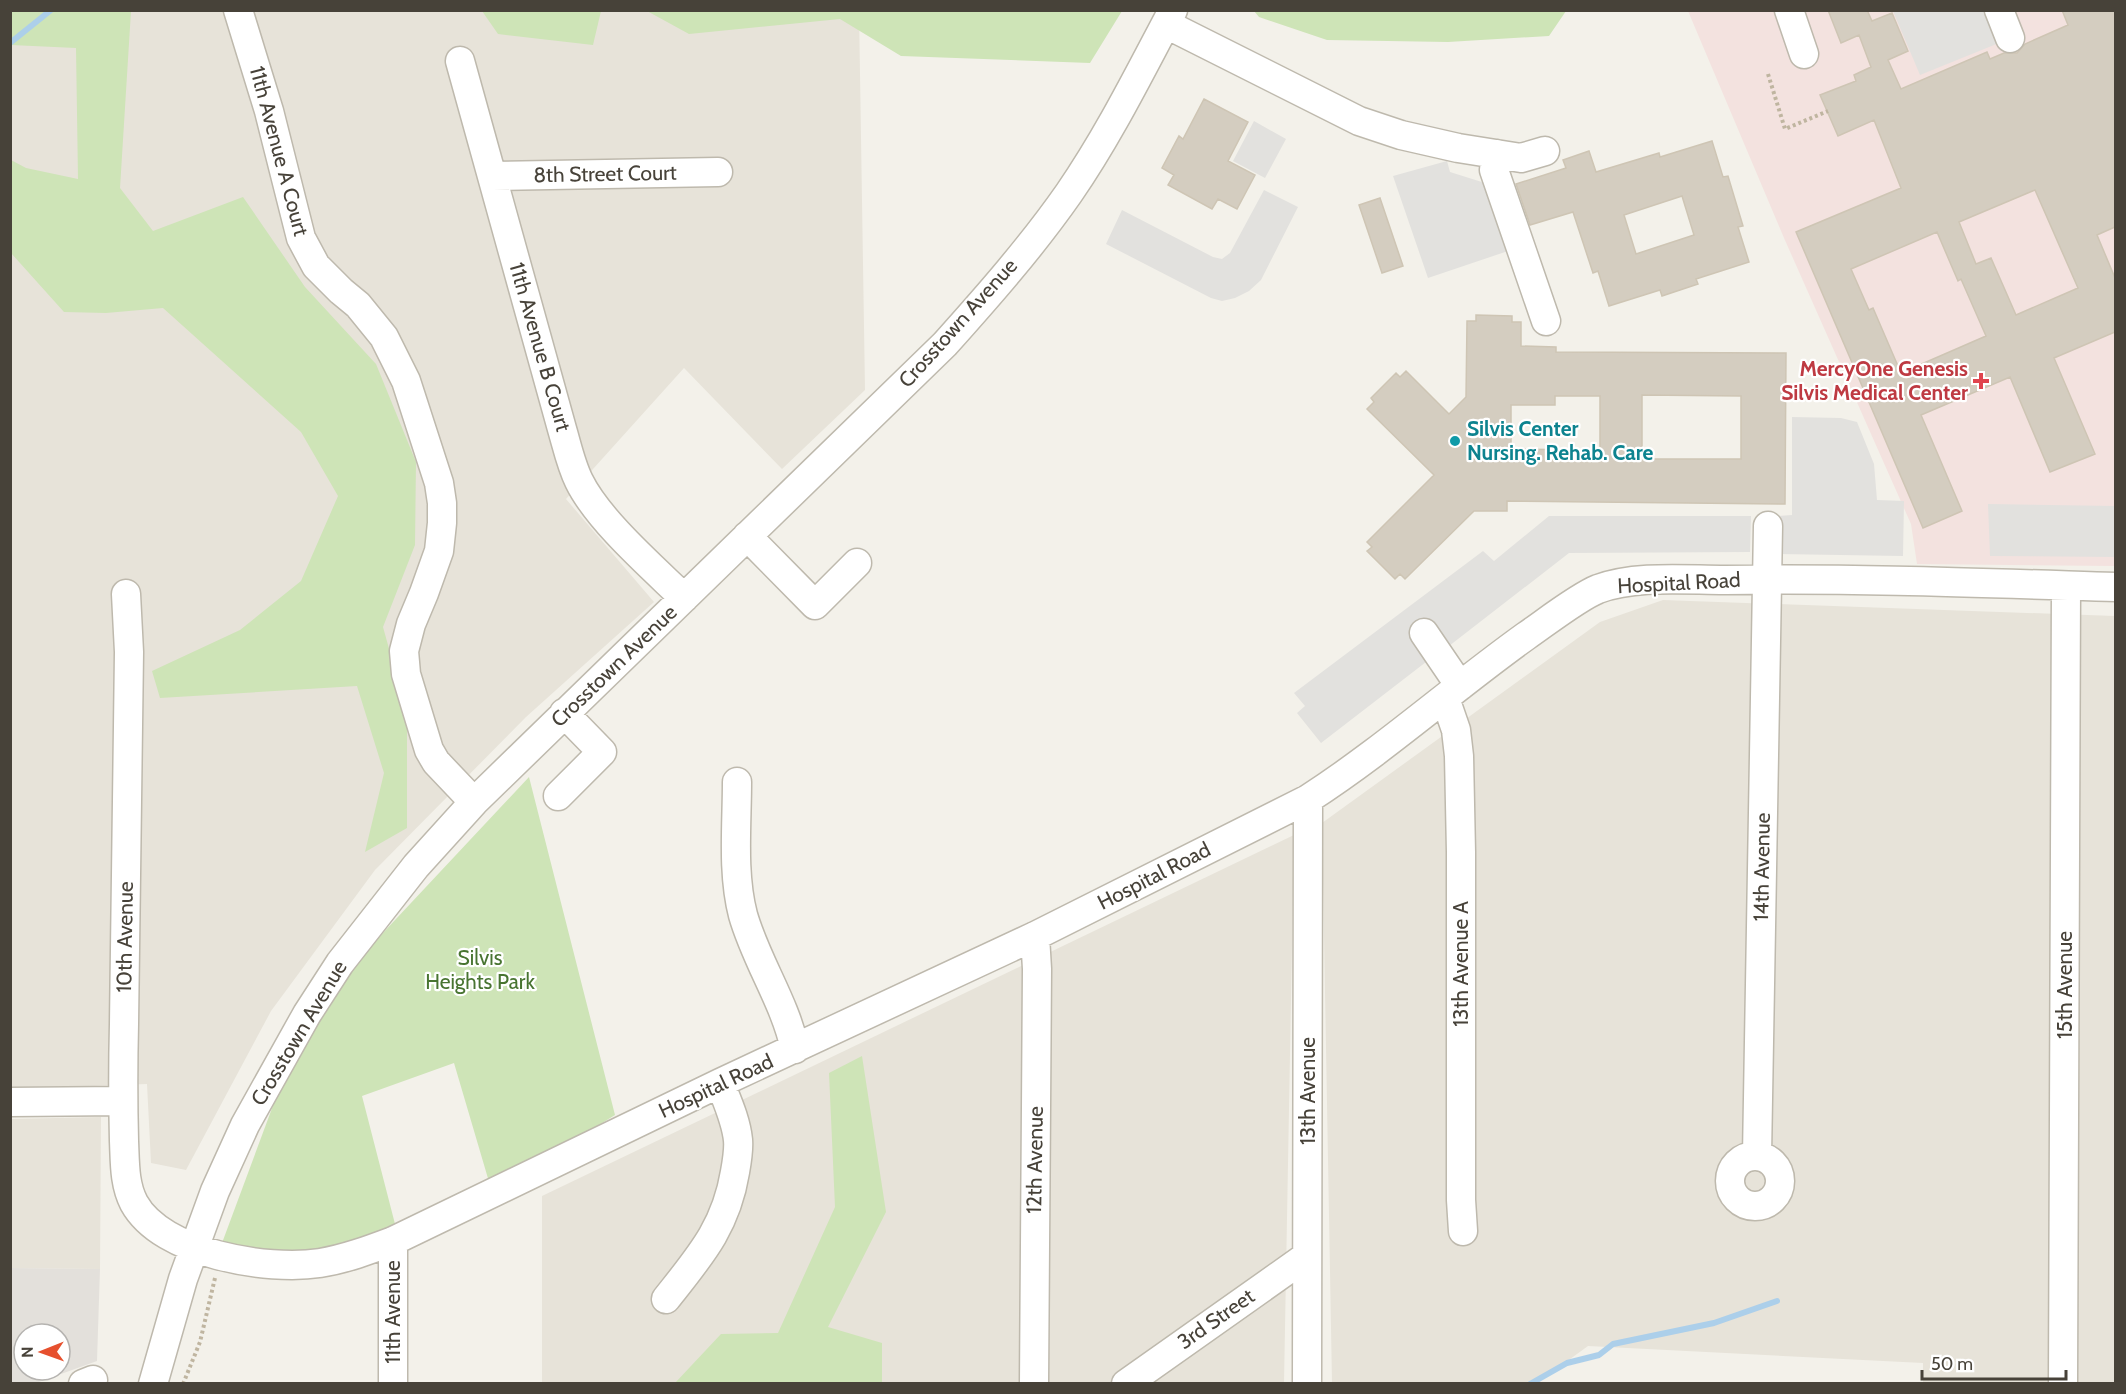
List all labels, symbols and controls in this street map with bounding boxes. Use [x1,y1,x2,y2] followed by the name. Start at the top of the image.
[245,63,314,239] street label: 11th Avenue A Court
[533,160,677,187] street label: 8th Street Court
[893,253,1022,392] street label: Crosstown Avenue
[504,260,577,434] street label: 11th Avenue B Court
[1781,356,1968,405] place label: MercyOne Genesis Silvis Medical Center
[1972,372,1990,390] marker: MercyOne Genesis Silvis Medical Center
[1467,416,1653,465] place label: Silvis Center Nursing. Rehab. Care
[1448,434,1462,448] marker: Silvis Center Nursing. Rehab. Care
[1617,567,1741,598] street label: Hospital Road
[546,599,682,732] street label: Crosstown Avenue
[1748,812,1775,922] street label: 14th Avenue
[1093,836,1214,915] street label: Hospital Road
[111,881,138,993] street label: 10th Avenue
[1448,901,1473,1027] street label: 13th Avenue A
[2052,931,2077,1039] street label: 15th Avenue
[425,945,535,994] park label: Silvis Heights Park
[245,955,352,1110] street label: Crosstown Avenue
[1295,1037,1320,1145] street label: 13th Avenue
[655,1048,777,1123] street label: Hospital Road
[1021,1106,1048,1214] street label: 12th Avenue
[380,1260,405,1364] street label: 11th Avenue
[1172,1283,1259,1354] street label: 3rd Street
[12,1322,72,1382] north arrow
[1922,1343,2066,1381] scale bar
[18,1346,37,1358] text: N
[1931,1353,1973,1375] text: 50 m

